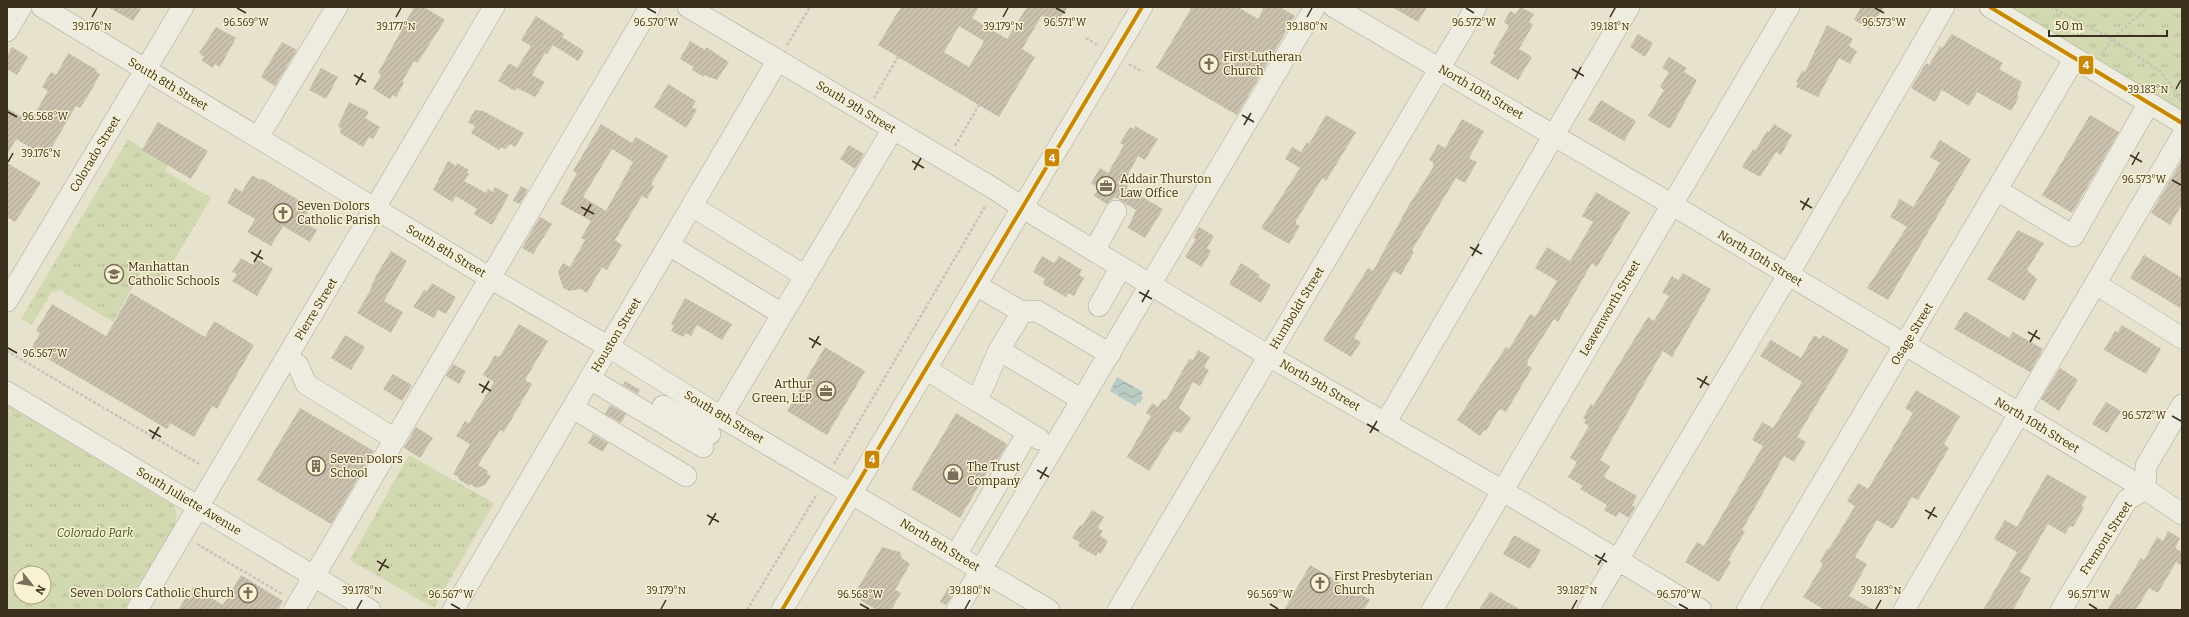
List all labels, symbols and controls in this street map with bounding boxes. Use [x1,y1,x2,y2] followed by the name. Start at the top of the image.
[2049,12,2167,38] scale bar
[223,17,269,29] text: 96.569°W
[634,17,679,29] text: 96.570°W
[1044,17,1087,29] text: 96.571°W
[1452,17,1497,29] text: 96.572°W
[1862,17,1907,29] text: 96.573°W
[2055,19,2084,33] text: 50 m
[72,21,112,33] text: 39.176°N
[376,21,416,33] text: 39.177°N
[983,21,1023,33] text: 39.179°N
[1286,21,1328,33] text: 39.180°N
[1591,21,1630,33] text: 39.181°N
[1223,50,1302,78] place label: First Lutheran Church
[1198,53,1220,75] church icon: First Lutheran Church
[126,55,211,114] street label: South 8th Street
[2078,55,2094,75] line badge: 4
[2083,59,2090,72] text: 4
[1436,62,1527,122] street label: North 10th Street
[814,78,899,137] street label: South 9th Street
[2128,84,2168,96] text: 39.183°N
[22,111,69,123] text: 96.568°W
[67,113,124,195] street label: Colorado Street
[21,148,61,160] text: 39.176°N
[1044,148,1060,167] line badge: 4
[1049,152,1056,165] text: 4
[1120,172,1212,200] place label: Addair Thurston Law Office
[2122,174,2167,186] text: 96.573°W
[1095,175,1117,197] office icon: Addair Thurston Law Office
[297,199,381,227] place label: Seven Dolors Catholic Parish
[272,202,294,224] church icon: Seven Dolors Catholic Parish
[404,222,489,281] street label: South 8th Street
[1715,227,1805,289] street label: North 10th Street
[1577,257,1644,359] street label: Leavenworth Street
[128,260,220,288] place label: Manhattan Catholic Schools
[103,263,125,285] school or university icon: Manhattan Catholic Schools
[1267,264,1327,352] street label: Humboldt Street
[292,275,340,343] street label: Pierre Street
[588,295,644,375] street label: Houston Street
[1888,300,1937,368] street label: Osage Street
[23,348,68,360] text: 96.567°W
[1277,356,1363,414] street label: North 9th Street
[752,377,813,405] place label: Arthur Green, LLP
[815,380,837,402] office icon: Arthur Green, LLP
[682,388,767,447] street label: South 8th Street
[1992,394,2082,456] street label: North 10th Street
[2122,410,2167,422] text: 96.572°W
[864,450,880,469] line badge: 4
[330,452,403,480] place label: Seven Dolors School
[869,453,876,466] text: 4
[305,455,327,477] building icon: Seven Dolors School
[967,460,1021,488] place label: The Trust Company
[942,463,964,485] shop icon: The Trust Company
[134,464,244,538] street label: South Juliette Avenue
[2077,498,2135,577] street label: Fremont Street
[898,516,983,575] street label: North 8th Street
[57,526,134,540] park label: Colorado Park
[12,565,52,605] north arrow
[1334,569,1433,597] place label: First Presbyterian Church
[1309,572,1331,594] church icon: First Presbyterian Church
[237,582,259,604] church icon: Seven Dolors Catholic Church
[32,583,48,597] text: N
[342,585,382,597] text: 39.178°N
[646,585,686,597] text: 39.179°N
[949,585,991,597] text: 39.180°N
[1557,585,1597,597] text: 39.182°N
[1861,585,1901,597] text: 39.183°N
[70,586,235,600] place label: Seven Dolors Catholic Church
[429,589,474,601] text: 96.567°W
[837,589,884,601] text: 96.568°W
[1247,589,1293,601] text: 96.569°W
[1657,589,1702,601] text: 96.570°W
[2068,589,2111,601] text: 96.571°W

